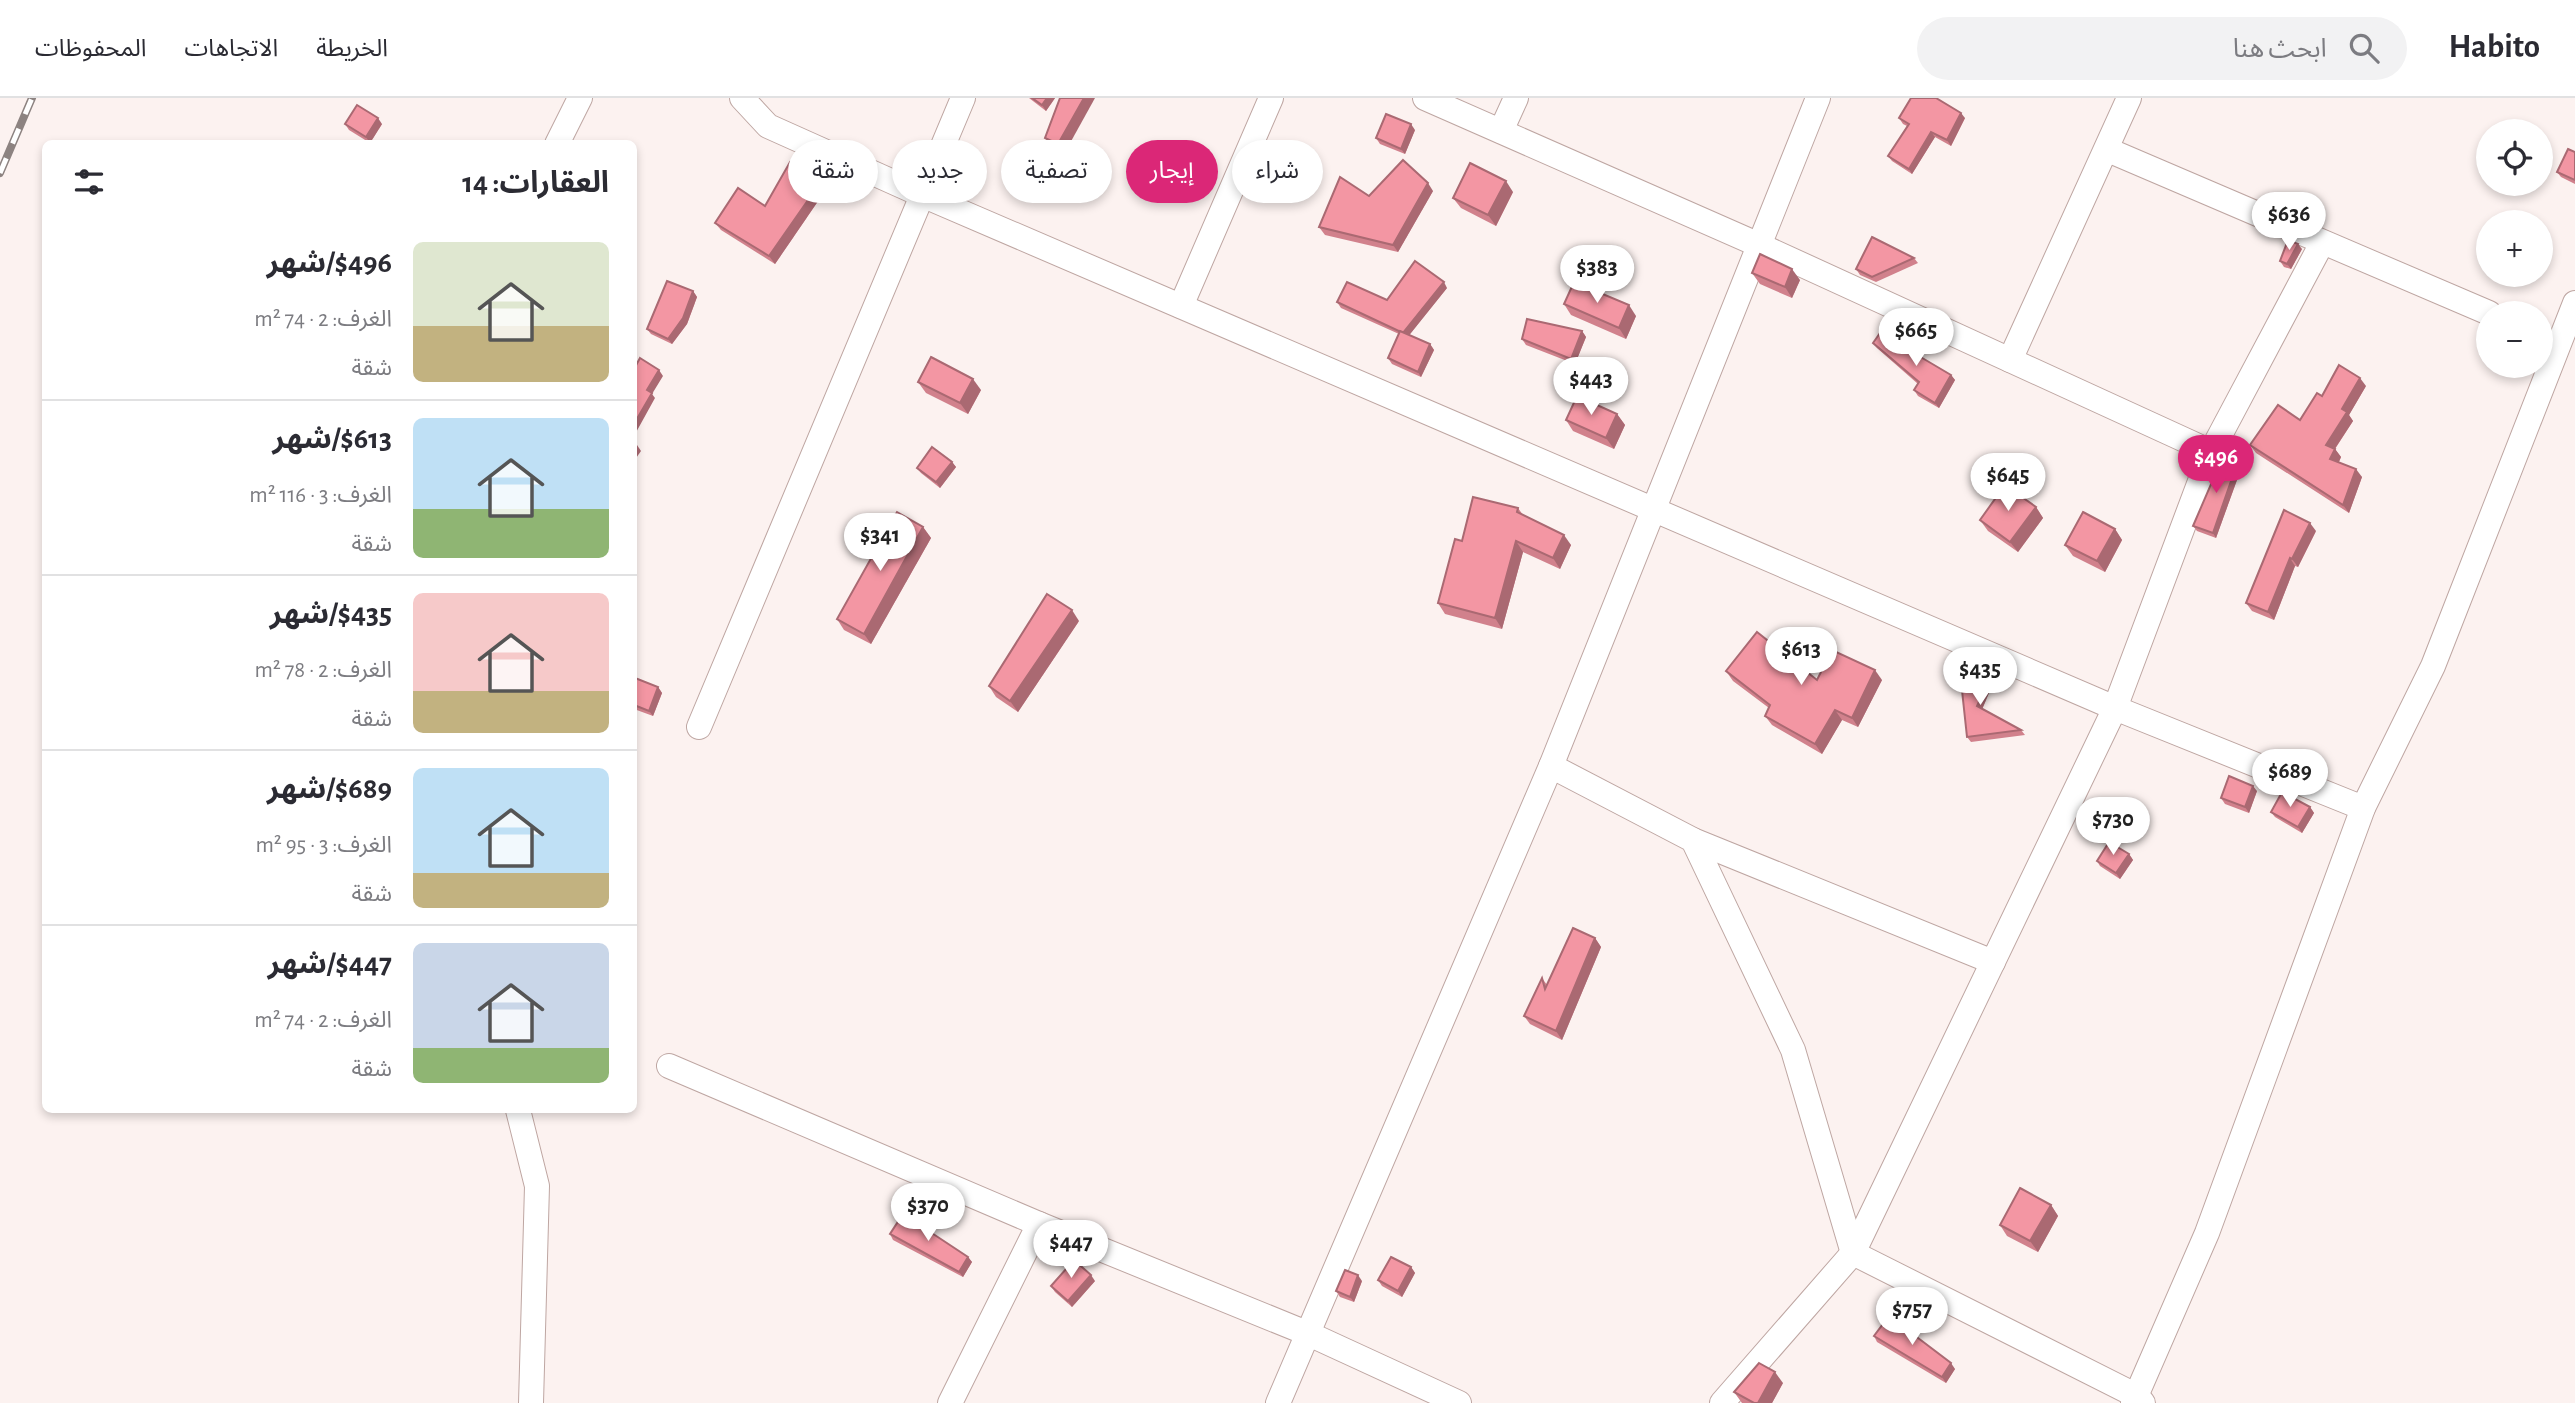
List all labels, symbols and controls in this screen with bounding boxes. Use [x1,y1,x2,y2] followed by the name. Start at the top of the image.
[1917,17,2407,80] search box
[2345,29,2383,67] icon: search
[2449,31,2540,64] text: Habito
[2233,36,2327,62] text: ابحث هنا
[35,37,146,61] text: المحفوظات
[184,37,278,61] text: الاتجاهات
[316,37,388,61] text: الخريطة
[2476,119,2553,378] map controls
[2476,119,2553,196] button: locate
[788,140,878,203] chip: شقة
[892,140,987,203] chip: جديد
[1001,140,1112,203] chip: تصفية
[1126,140,1218,203] chip: إيجار
[1232,140,1323,203] chip: شراء
[70,163,108,201] icon: filters
[462,168,609,198] text: العقارات: 14
[2248,192,2330,252] pin: $636
[2268,203,2310,226] text: $636
[2476,210,2553,287] button: +
[1556,246,1638,305] pin: $383
[267,248,392,278] text: $496/شهر
[1576,256,1618,279] text: $383
[469,270,553,354] icon: home
[2476,301,2553,378] button: −
[254,308,392,331] text: الغرف: 2 · 74 m²
[1875,308,1957,368] pin: $665
[1895,319,1937,342] text: $665
[351,357,392,380] text: شقة
[1550,358,1632,417] pin: $443
[1569,368,1613,391] text: $443
[273,424,392,454] text: $613/شهر
[2175,436,2257,495] pin: $496
[469,446,553,530] icon: home
[2194,446,2238,469] text: $496
[1967,454,2049,513] pin: $645
[1987,464,2029,487] text: $645
[249,484,392,507] text: الغرف: 3 · 116 m²
[839,514,921,573] pin: $341
[860,524,900,547] text: $341
[351,533,392,556] text: شقة
[270,599,392,629] text: $435/شهر
[469,621,553,705] icon: home
[1760,628,1842,687] pin: $613
[1781,638,1821,661] text: $613
[1939,648,2021,707] pin: $435
[1959,658,2001,681] text: $435
[254,659,392,682] text: الغرف: 2 · 78 m²
[351,708,392,731] text: شقة
[2249,750,2331,809] pin: $689
[2268,760,2312,783] text: $689
[267,774,392,804] text: $689/شهر
[469,796,553,880] icon: home
[2072,798,2154,857] pin: $730
[2092,808,2134,831] text: $730
[255,834,392,857] text: الغرف: 3 · 95 m²
[351,883,392,906] text: شقة
[268,949,392,979] text: $447/شهر
[469,971,553,1055] icon: home
[254,1009,392,1032] text: الغرف: 2 · 74 m²
[351,1058,392,1081] text: شقة
[887,1184,969,1243] pin: $370
[907,1194,949,1217] text: $370
[1030,1220,1112,1280] pin: $447
[1049,1231,1093,1254] text: $447
[1871,1288,1953,1347] pin: $757
[1892,1298,1932,1321] text: $757

